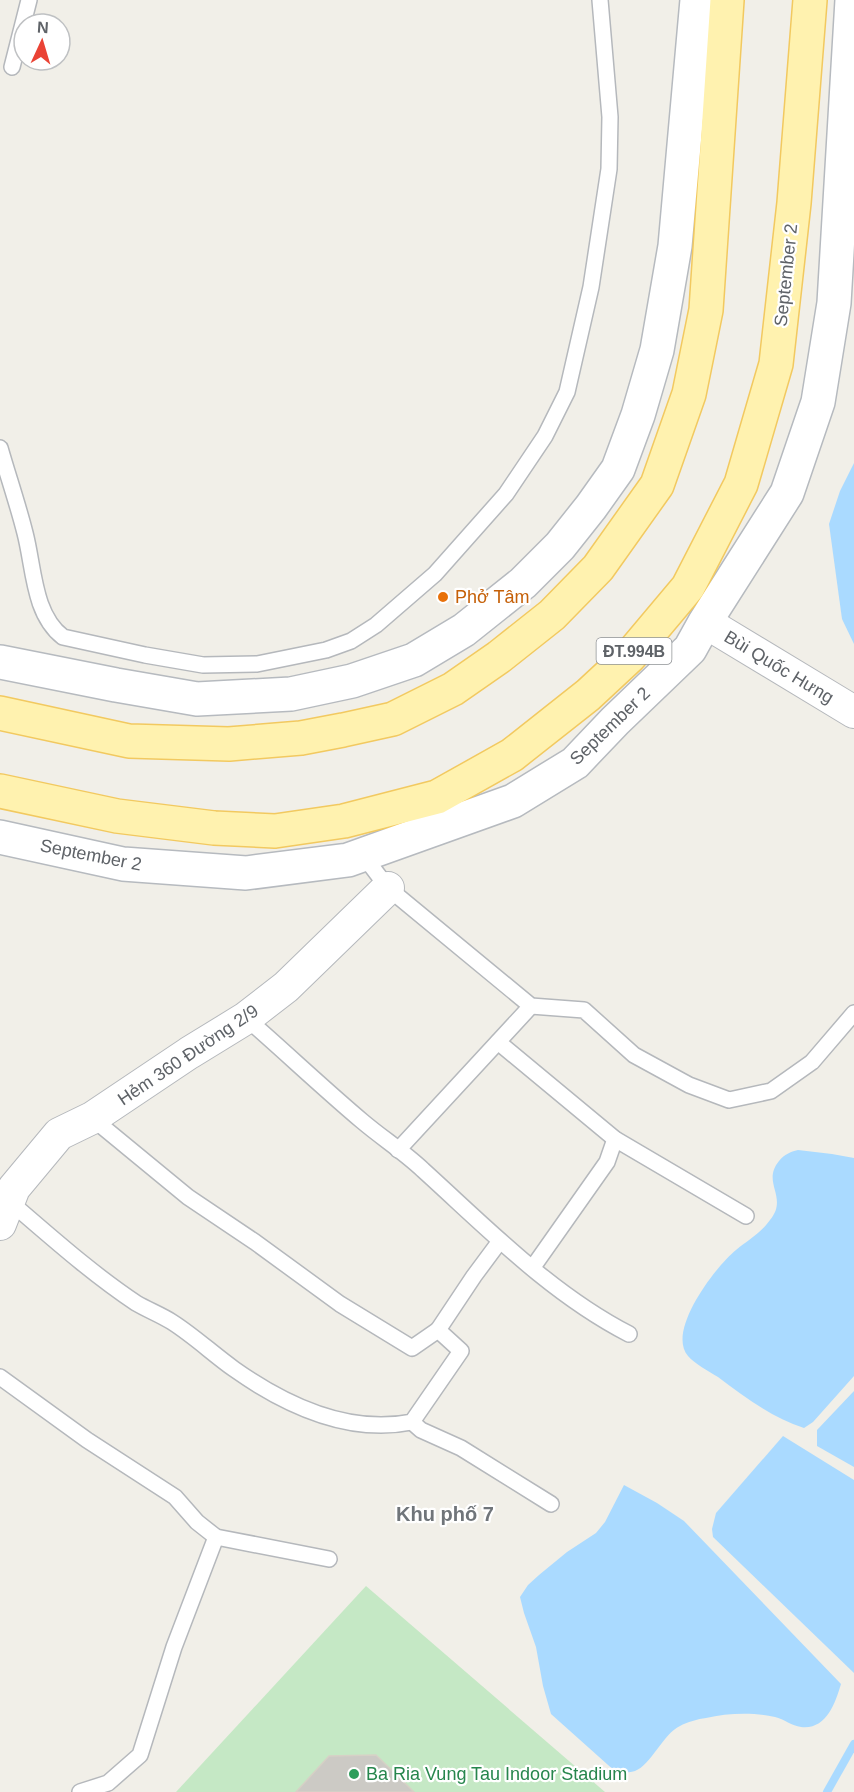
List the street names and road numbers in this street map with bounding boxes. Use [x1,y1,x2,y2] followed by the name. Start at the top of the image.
[771,223,801,327] street label: September 2
[721,626,837,708] street label: Bùi Quốc Hưng
[596,638,672,664] road number: ĐT.994B
[566,683,654,769] street label: September 2
[39,835,143,875] street label: September 2
[114,1001,262,1109] street label: Hẻm 360 Đường 2/9

